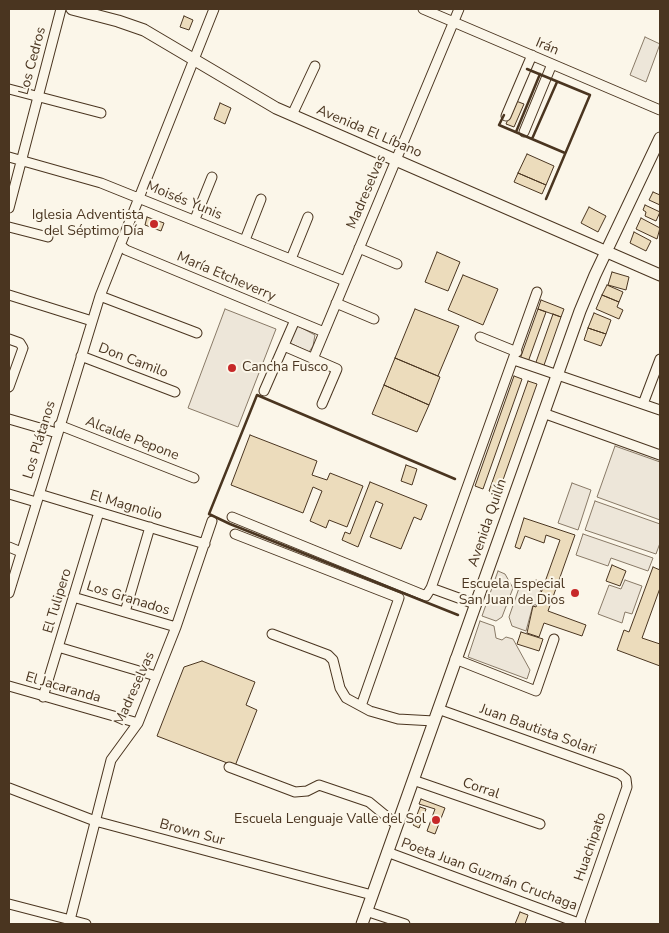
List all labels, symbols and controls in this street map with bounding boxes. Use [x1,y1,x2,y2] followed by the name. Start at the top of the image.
[16,25,50,97] street label: Los Cedros
[533,35,561,59] street label: Irán
[314,102,424,162] street label: Avenida El Líbano
[344,152,390,232] street label: Madreselvas
[143,178,225,224] street label: Moisés Yunis
[32,208,144,240] place label: Iglesia Adventista del Séptimo Día
[148,218,160,230] marker: Iglesia Adventista del Séptimo Día
[174,249,278,305] street label: María Etcheverry
[96,340,170,382] street label: Don Camilo
[242,360,328,376] place label: Cancha Fusco
[226,362,238,374] marker: Cancha Fusco
[20,399,60,481] street label: Los Plátanos
[83,413,181,465] street label: Alcalde Pepone
[465,477,511,569] street label: Avenida Quilín
[88,488,164,524] street label: El Magnolio
[40,567,76,635] street label: El Tulipero
[459,577,565,610] place label: Escuela Especial San Juan de Dios
[84,578,172,620] street label: Los Granados
[569,587,581,599] marker: Escuela Especial San Juan de Dios
[111,649,159,729] street label: Madreselvas
[23,669,103,707] street label: El Jacaranda
[477,701,599,759] street label: Juan Bautista Solari
[460,775,502,803] street label: Corral
[571,810,611,884] street label: Huachipato
[234,812,426,828] place label: Escuela Lenguaje Valle del Sol
[430,814,442,826] marker: Escuela Lenguaje Valle del Sol
[158,816,226,850] street label: Brown Sur
[399,835,579,915] street label: Poeta Juan Guzmán Cruchaga

